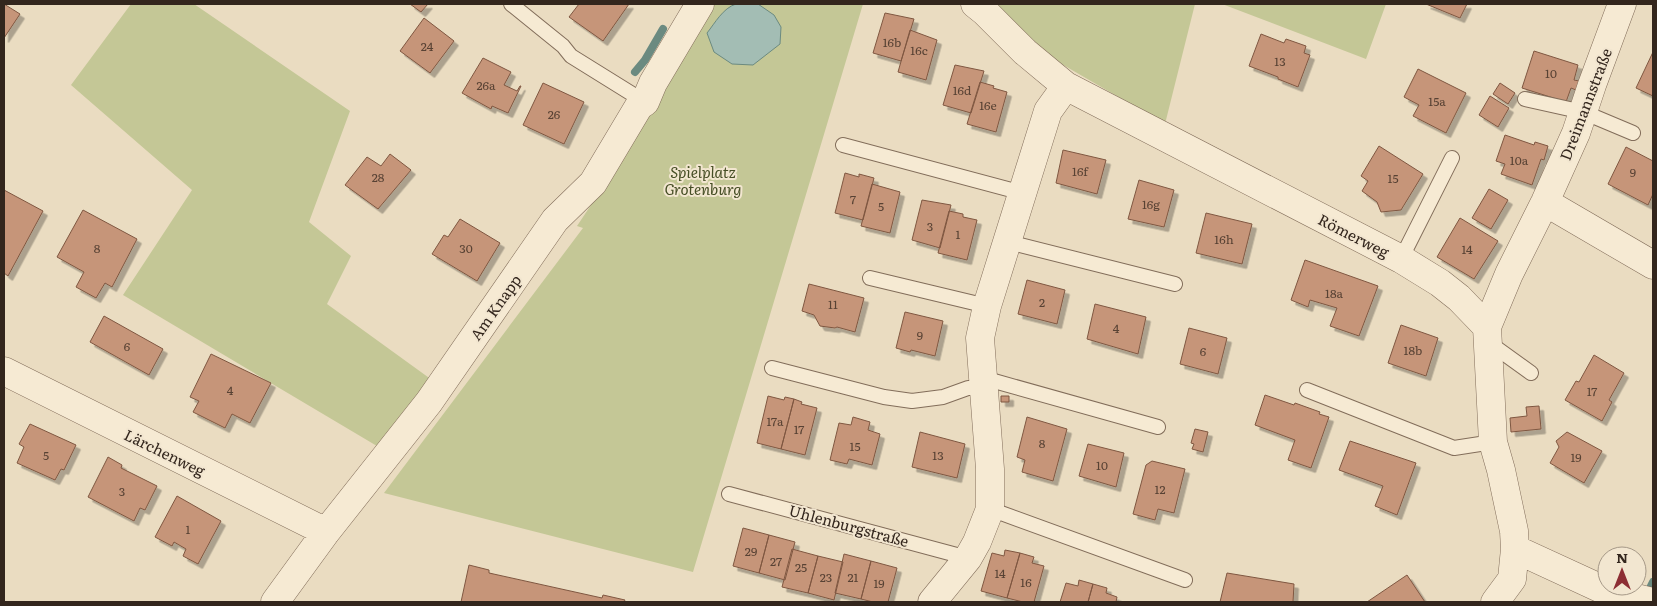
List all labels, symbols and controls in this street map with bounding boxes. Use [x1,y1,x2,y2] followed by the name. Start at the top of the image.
[883,33,901,51] house number: 16b
[421,37,434,55] house number: 24
[910,41,928,59] house number: 16c
[1553,44,1617,164] street label: Dreimannstraße
[1274,52,1286,70] house number: 13
[1545,64,1557,82] house number: 10
[477,76,496,94] house number: 26a
[953,81,972,99] house number: 16d
[1428,92,1446,110] house number: 15a
[979,96,997,114] house number: 16e
[548,105,561,123] house number: 26
[1510,151,1529,169] house number: 10a
[664,160,742,200] park label: Spielplatz Grotenburg
[1072,162,1089,180] house number: 16f
[1630,163,1636,181] house number: 9
[372,168,385,186] house number: 28
[1388,169,1398,187] house number: 15
[850,190,856,208] house number: 7
[1142,195,1160,213] house number: 16g
[878,197,884,215] house number: 5
[1314,207,1394,263] street label: Römerweg
[927,217,933,235] house number: 3
[956,225,961,243] house number: 1
[1214,230,1234,248] house number: 16h
[94,239,101,257] house number: 8
[459,239,473,257] house number: 30
[1461,240,1473,258] house number: 14
[464,269,526,345] street label: Am Knapp
[1325,284,1344,302] house number: 18a
[1039,293,1045,311] house number: 2
[828,295,838,313] house number: 11
[1113,319,1120,337] house number: 4
[917,326,923,344] house number: 9
[124,337,131,355] house number: 6
[1404,341,1422,359] house number: 18b
[1200,342,1207,360] house number: 6
[227,381,234,399] house number: 4
[1587,382,1597,400] house number: 17
[766,412,784,430] house number: 17a
[794,420,804,438] house number: 17
[121,422,210,482] street label: Lärchenweg
[1039,434,1046,452] house number: 8
[850,437,860,455] house number: 15
[43,446,49,464] house number: 5
[932,446,944,464] house number: 13
[1570,448,1582,466] house number: 19
[1096,456,1108,474] house number: 10
[1155,480,1165,498] house number: 12
[119,482,125,500] house number: 3
[786,498,912,552] street label: Uhlenburgstraße
[186,520,191,538] house number: 1
[745,542,757,560] house number: 29
[1597,546,1647,596] north arrow
[1616,547,1628,567] text: N
[770,552,782,570] house number: 27
[795,558,807,576] house number: 25
[994,564,1006,582] house number: 14
[820,568,832,586] house number: 23
[848,568,859,586] house number: 21
[1020,573,1032,591] house number: 16
[873,574,885,592] house number: 19

